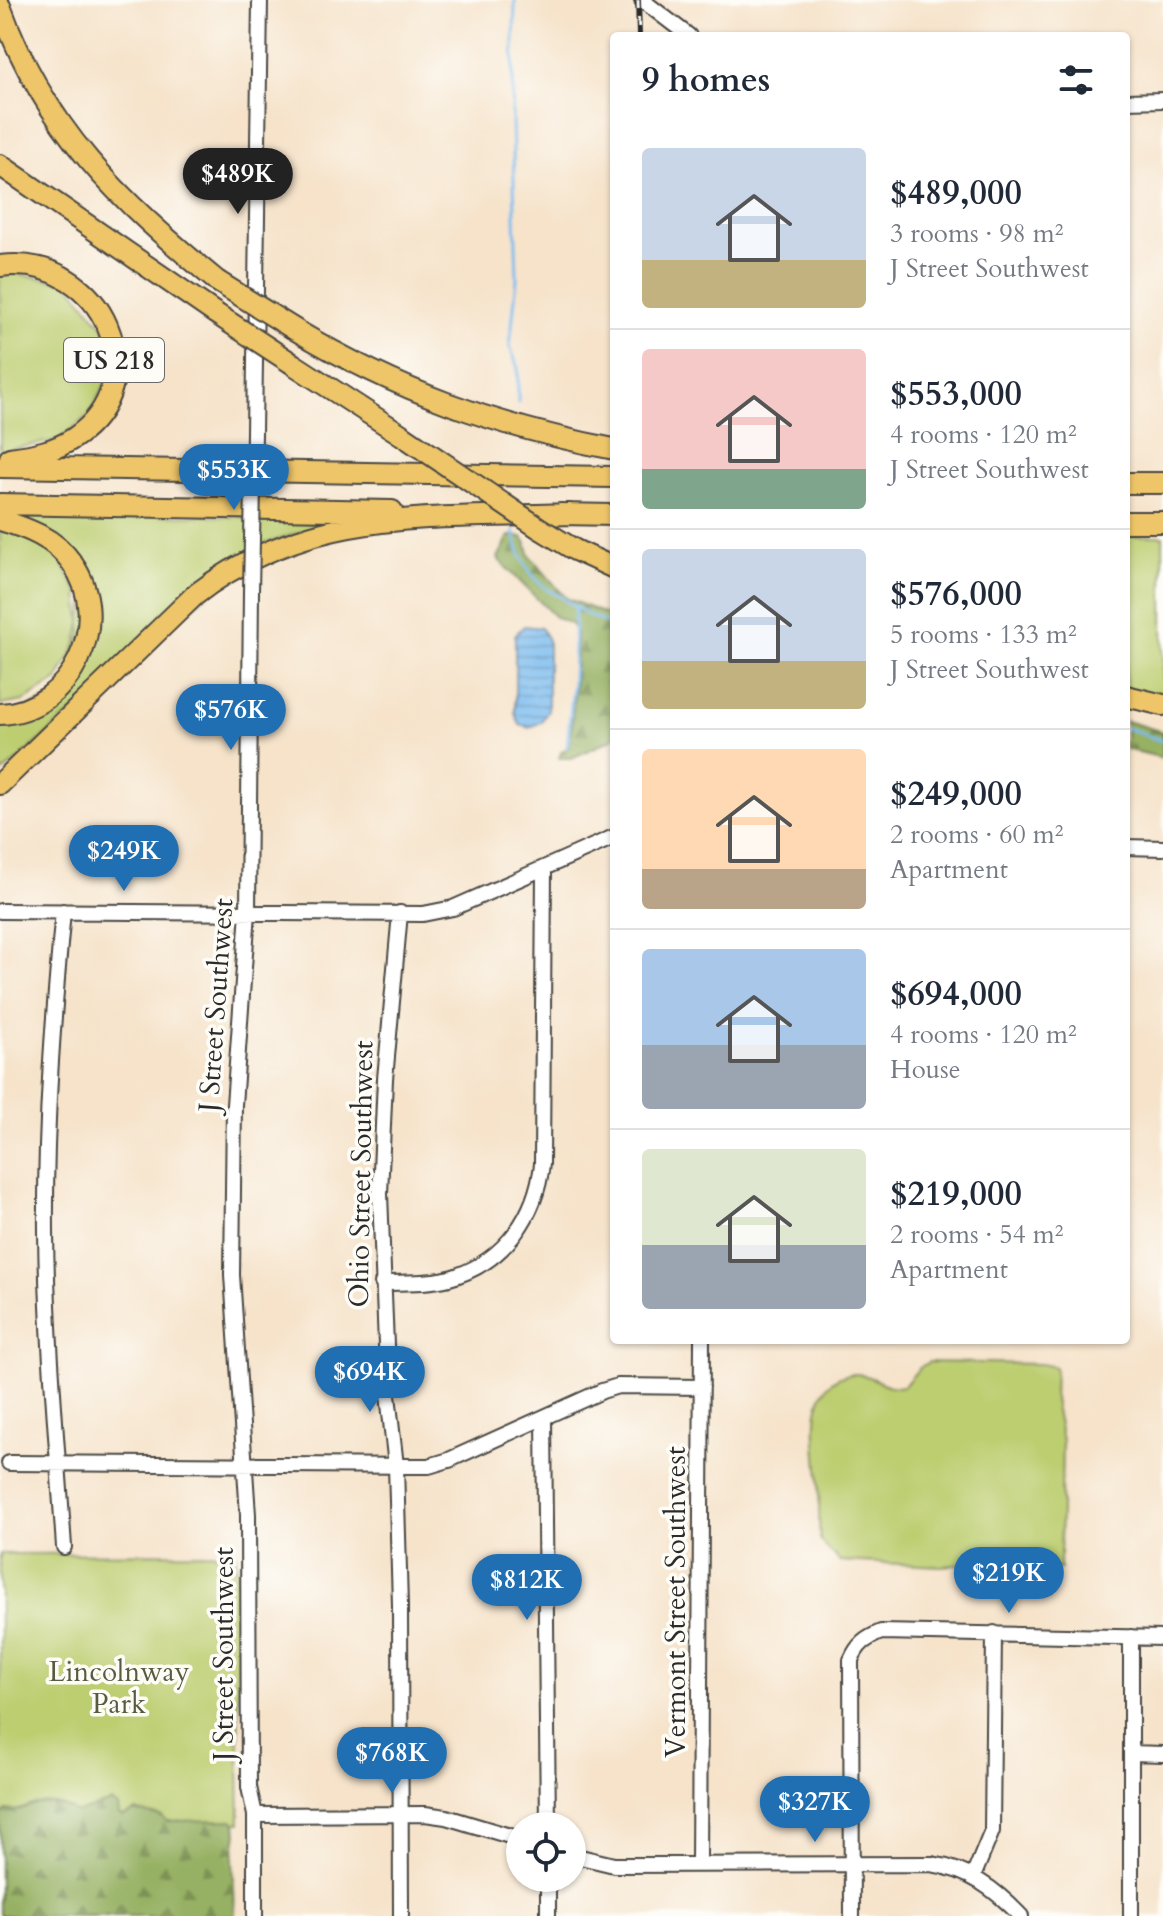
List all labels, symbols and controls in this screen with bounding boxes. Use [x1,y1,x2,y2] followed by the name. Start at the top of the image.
[642,57,770,103] text: 9 homes
[1054,58,1098,102] icon: filters
[182,148,294,216] pin: $489K
[201,156,275,191] text: $489K
[890,170,1022,216] text: $489,000
[706,180,802,276] icon: home
[890,216,1063,251] text: 3 rooms · 98 m²
[890,251,1089,286] text: J Street Southwest
[64,338,164,382] road number: US 218
[890,371,1022,417] text: $553,000
[706,381,802,477] icon: home
[890,417,1077,452] text: 4 rooms · 120 m²
[178,444,290,512] pin: $553K
[197,452,271,487] text: $553K
[890,452,1089,487] text: J Street Southwest
[890,571,1022,617] text: $576,000
[706,581,802,677] icon: home
[890,617,1077,652] text: 5 rooms · 133 m²
[890,652,1089,687] text: J Street Southwest
[175,684,287,752] pin: $576K
[194,692,268,727] text: $576K
[890,771,1022,817] text: $249,000
[706,781,802,877] icon: home
[890,817,1063,852] text: 2 rooms · 60 m²
[68,825,180,893] pin: $249K
[87,833,161,868] text: $249K
[890,852,1008,887] text: Apartment
[189,897,242,1117] street label: J Street Southwest
[890,971,1022,1017] text: $694,000
[706,981,802,1077] icon: home
[890,1017,1077,1052] text: 4 rooms · 120 m²
[340,1040,382,1308] street label: Ohio Street Southwest
[890,1052,961,1087] text: House
[890,1171,1022,1217] text: $219,000
[706,1181,802,1277] icon: home
[890,1217,1063,1252] text: 2 rooms · 54 m²
[890,1252,1008,1287] text: Apartment
[314,1346,426,1414] pin: $694K
[333,1354,407,1389] text: $694K
[657,1446,695,1758] street label: Vermont Street Southwest
[205,1547,243,1765] street label: J Street Southwest
[953,1547,1065,1615] pin: $219K
[471,1554,583,1622] pin: $812K
[972,1555,1046,1590] text: $219K
[490,1562,564,1597] text: $812K
[48,1653,190,1723] park label: Lincolnway Park
[336,1727,448,1795] pin: $768K
[355,1735,429,1770] text: $768K
[759,1776,871,1844] pin: $327K
[778,1784,852,1819] text: $327K
[506,1812,586,1892] map controls
[506,1812,586,1892] button: locate

